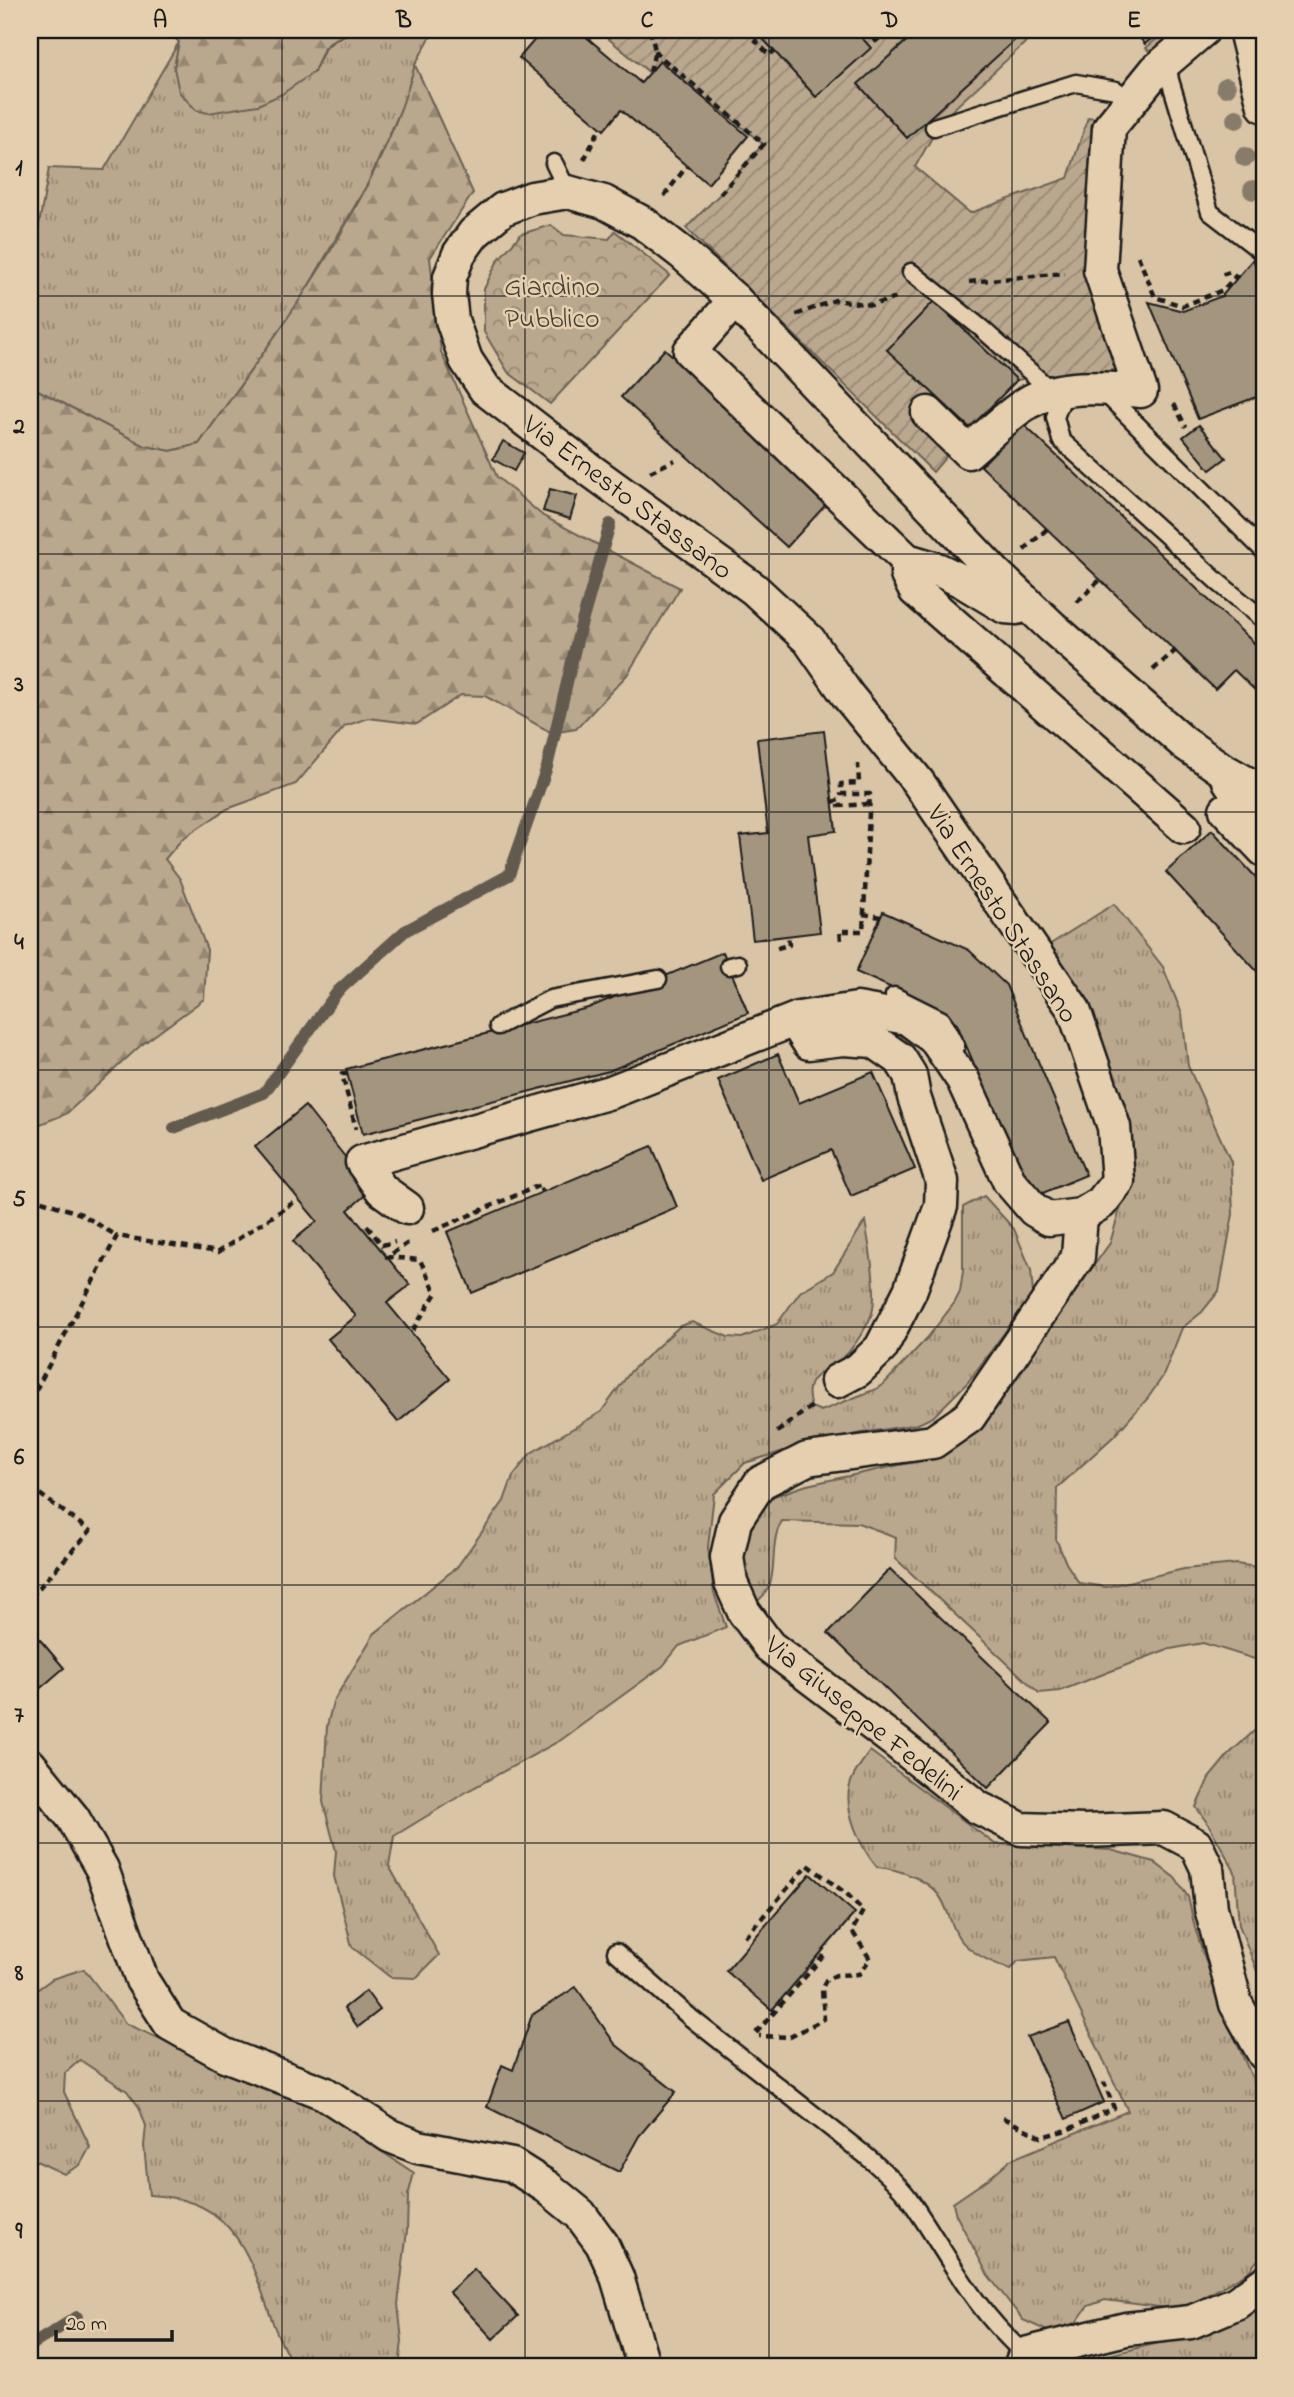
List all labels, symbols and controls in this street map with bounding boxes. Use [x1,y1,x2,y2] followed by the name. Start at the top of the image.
[153,5,167,38] text: A
[395,5,412,38] text: B
[641,5,654,38] text: C
[881,5,898,38] text: D
[1127,5,1141,38] text: E
[15,153,23,186] text: 1
[504,268,600,341] park label: Giardino Pubblico
[513,406,740,591] street label: Via Ernesto Stassano
[12,411,25,444] text: 2
[13,669,24,702] text: 3
[914,797,1087,1032] street label: Via Ernesto Stassano
[14,927,24,960] text: 4
[12,1184,26,1217] text: 5
[14,1442,25,1475] text: 6
[754,1626,971,1813] street label: Via Giuseppe Fedelini
[14,1700,24,1733] text: 7
[14,1958,24,1991] text: 8
[15,2216,24,2249] text: 9
[56,2299,172,2343] scale bar
[66,2310,107,2340] text: 20 m

